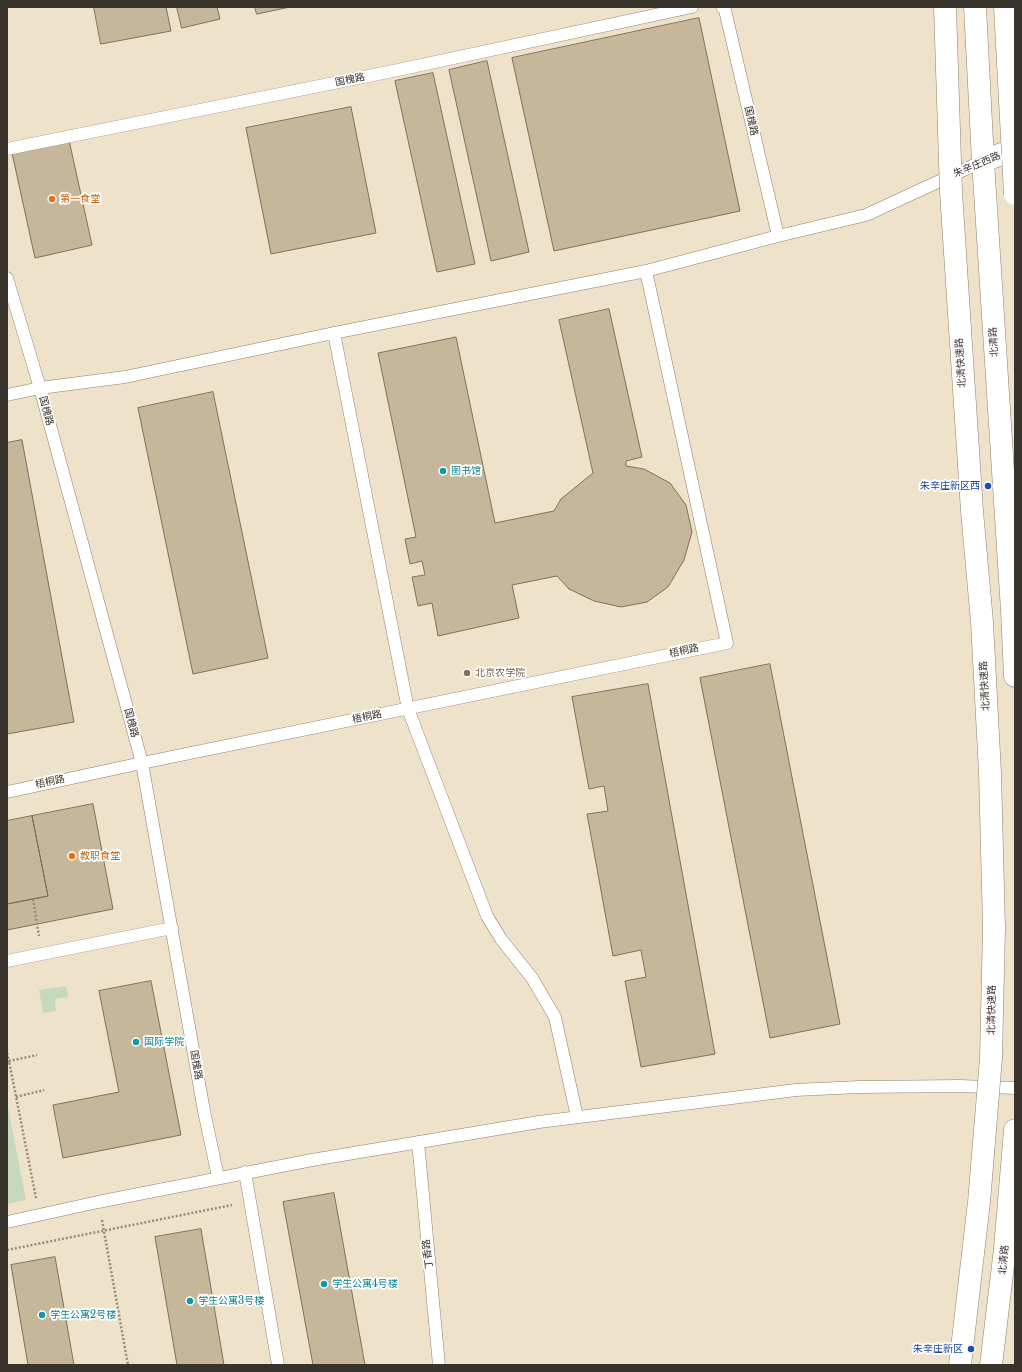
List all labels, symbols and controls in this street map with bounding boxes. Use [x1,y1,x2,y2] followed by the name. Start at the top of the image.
[334,71,366,89] street label: 国槐路
[742,105,760,137] street label: 国槐路
[952,150,1002,180] street label: 朱辛庄西路
[60,193,100,205] place label: 第一食堂
[47,194,57,204] marker: 第一食堂
[987,327,1001,357] street label: 北清路
[953,338,969,388] street label: 北清快速路
[36,395,56,427] street label: 国槐路
[451,465,481,477] place label: 图书馆
[438,466,448,476] marker: 图书馆
[920,480,980,492] place label: 朱辛庄新区西
[983,481,993,491] marker: 朱辛庄新区西
[668,642,700,660] street label: 梧桐路
[978,661,992,711] street label: 北清快速路
[475,667,525,679] place label: 北京农学院
[462,668,472,678] marker: 北京农学院
[121,707,141,739] street label: 国槐路
[351,708,383,726] street label: 梧桐路
[34,773,66,791] street label: 梧桐路
[80,850,120,862] place label: 教职食堂
[67,851,77,861] marker: 教职食堂
[986,985,998,1035] street label: 北清快速路
[144,1036,184,1048] place label: 国际学院
[131,1037,141,1047] marker: 国际学院
[187,1049,205,1081] street label: 国槐路
[420,1238,436,1270] street label: 丁香路
[996,1244,1012,1276] street label: 北清路
[332,1278,398,1290] place label: 学生公寓4号楼
[319,1279,329,1289] marker: 学生公寓4号楼
[198,1295,264,1307] place label: 学生公寓3号楼
[185,1296,195,1306] marker: 学生公寓3号楼
[50,1309,116,1321] place label: 学生公寓2号楼
[37,1310,47,1320] marker: 学生公寓2号楼
[913,1343,963,1355] place label: 朱辛庄新区
[966,1344,976,1354] marker: 朱辛庄新区

